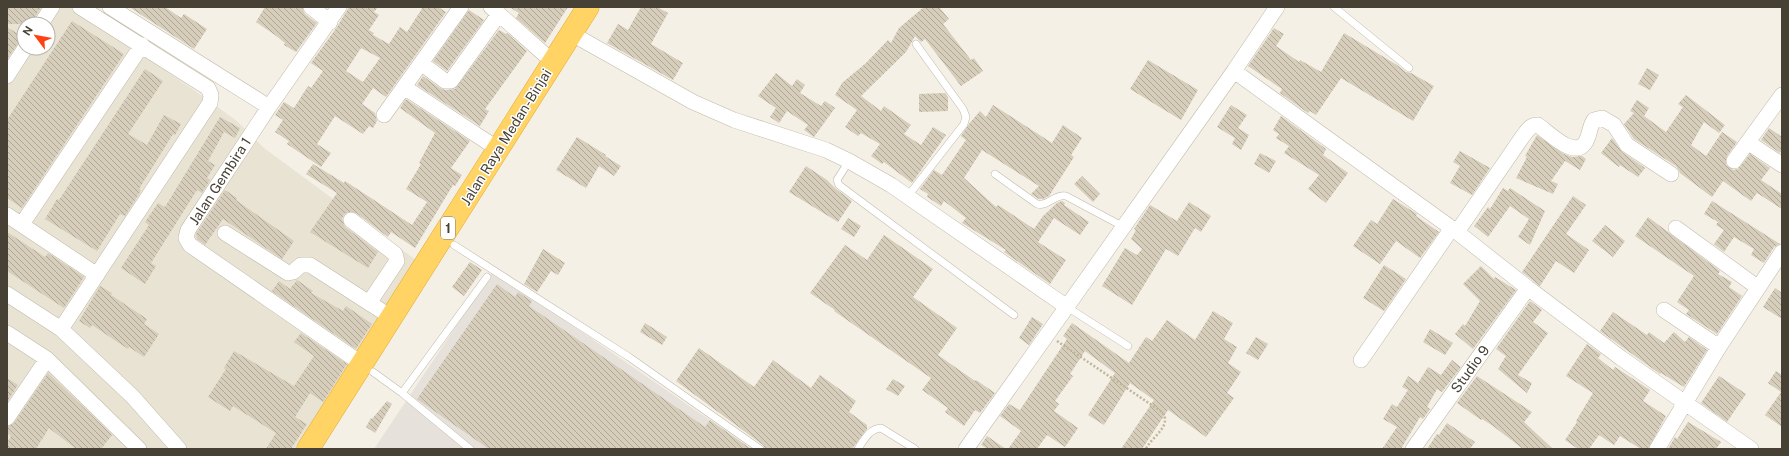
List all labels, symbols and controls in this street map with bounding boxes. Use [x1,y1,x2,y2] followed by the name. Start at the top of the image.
[16,16,56,56] north arrow
[20,24,35,38] text: N
[457,66,555,208] street label: Jalan Raya Medan-Binjai
[186,134,254,228] street label: Jalan Gembira 1
[441,217,455,239] road number: 1
[1448,342,1493,396] street label: Studio 9

